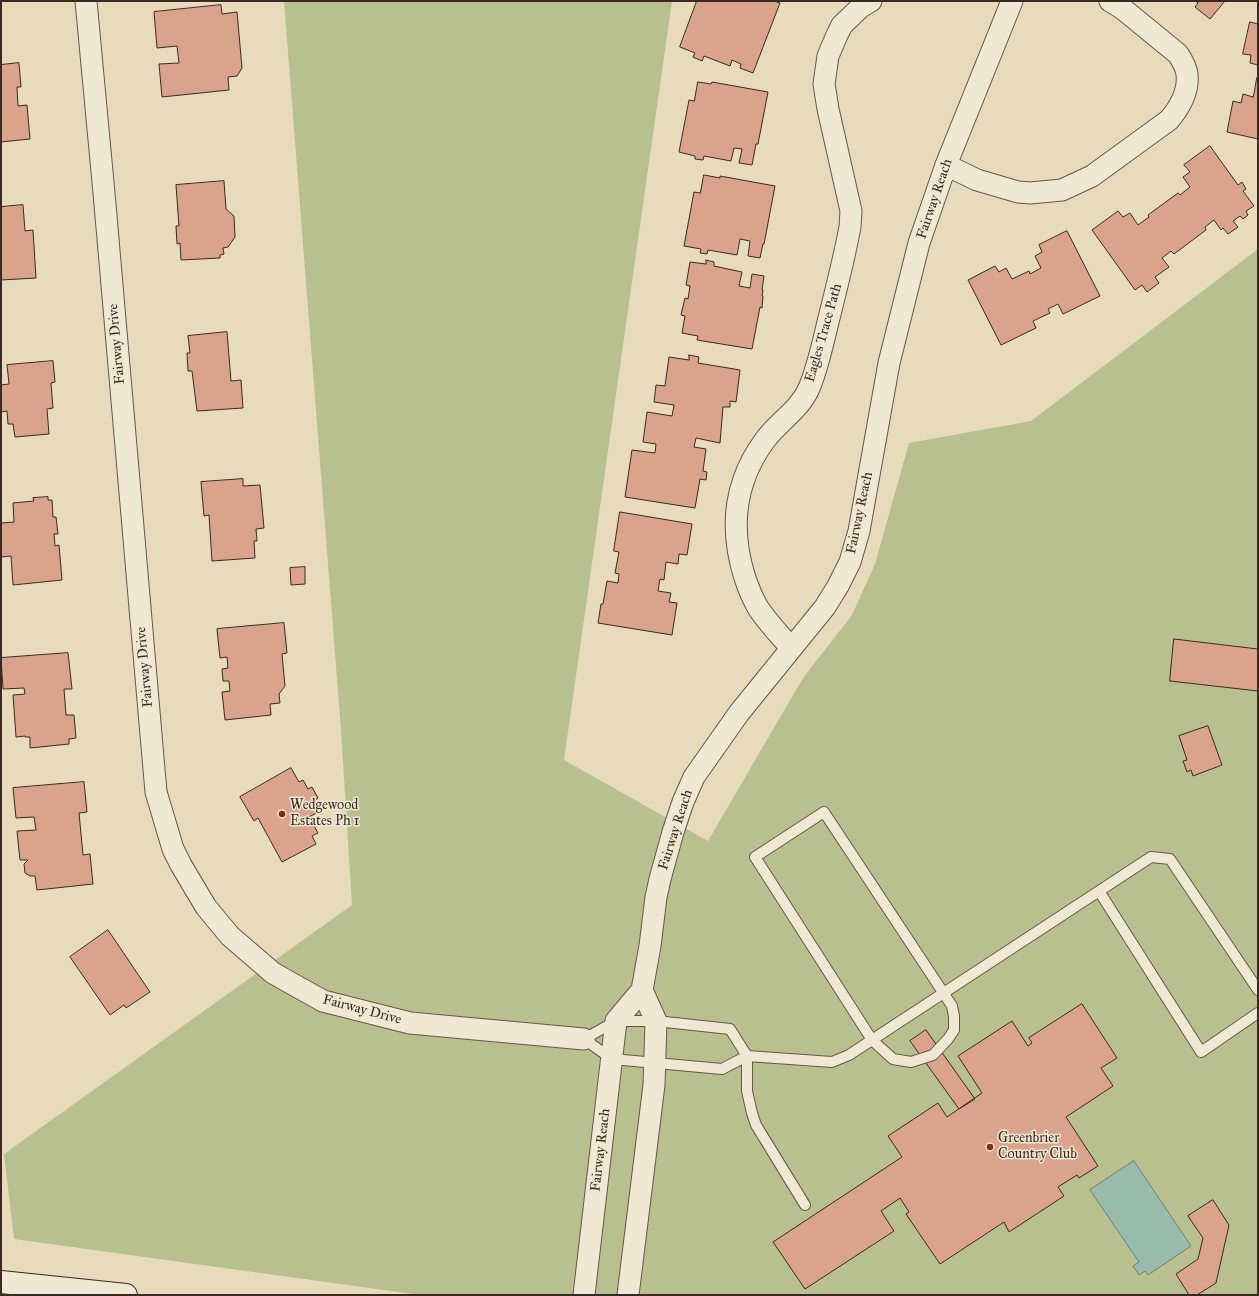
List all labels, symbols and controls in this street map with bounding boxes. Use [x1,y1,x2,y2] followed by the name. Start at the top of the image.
[913,157,957,241] street label: Fairway Reach
[802,282,846,384] street label: Eagles Trace Path
[105,303,129,385] street label: Fairway Drive
[843,470,877,556] street label: Fairway Reach
[133,626,157,708] street label: Fairway Drive
[655,788,697,872] street label: Fairway Reach
[290,798,359,830] place label: Wedgewood Estates Ph 1
[277,809,287,819] marker: Wedgewood Estates Ph 1
[321,991,403,1029] street label: Fairway Drive
[588,1108,614,1192] street label: Fairway Reach
[998,1131,1077,1164] place label: Greenbrier Country Club
[985,1142,995,1152] marker: Greenbrier Country Club

